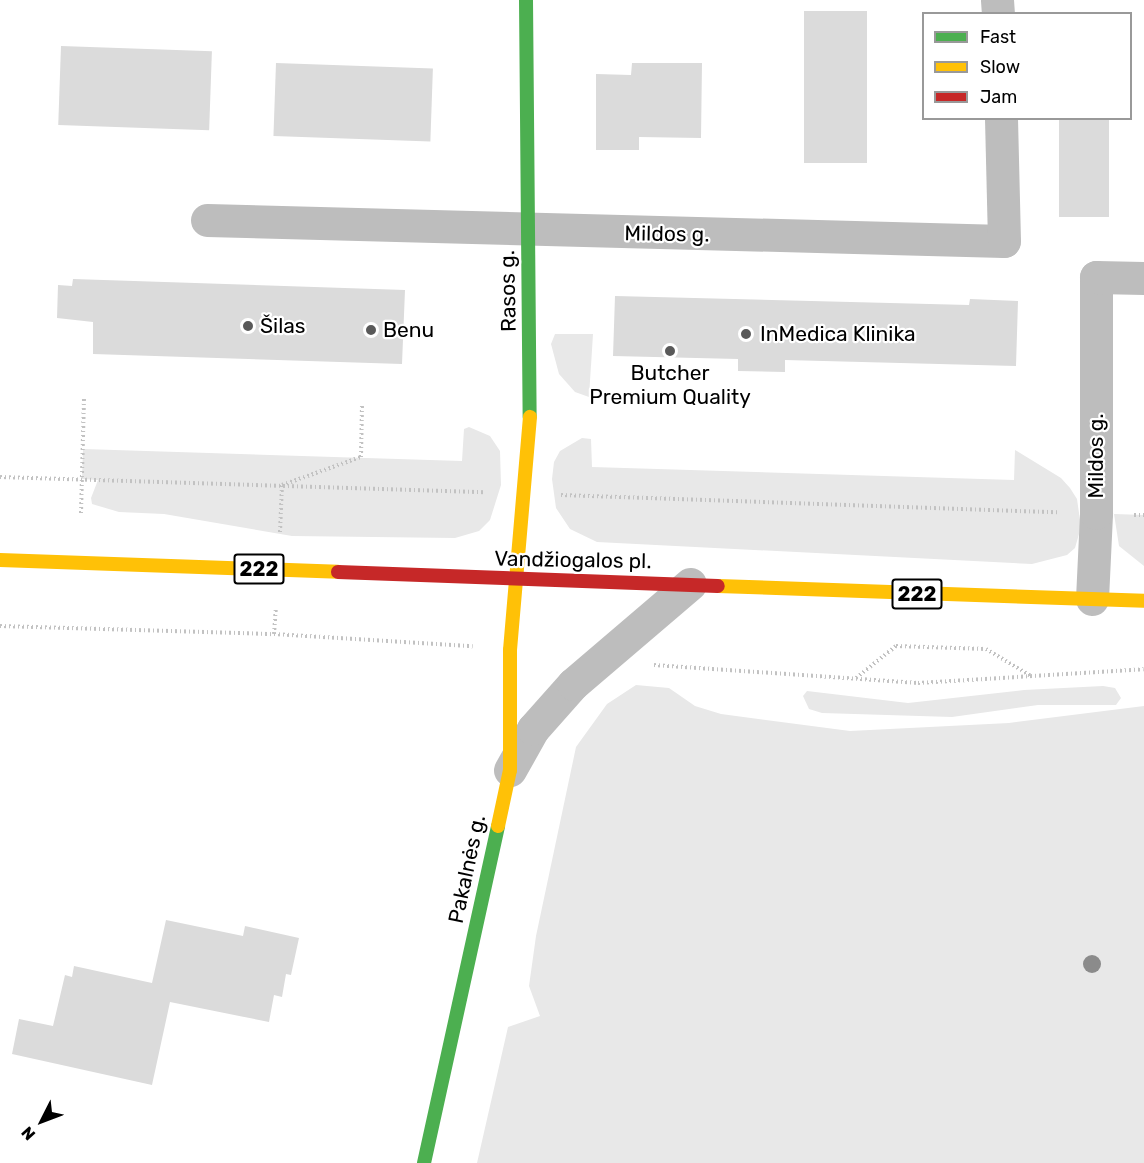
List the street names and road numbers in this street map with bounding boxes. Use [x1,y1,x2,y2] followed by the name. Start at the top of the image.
[624,221,710,247] street label: Mildos g.
[495,250,521,332] street label: Rasos g.
[1083,413,1109,499] street label: Mildos g.
[494,546,652,574] street label: Vandžiogalos pl.
[234,552,284,586] road number: 222
[892,577,942,611] road number: 222
[443,812,491,926] street label: Pakalnės g.

